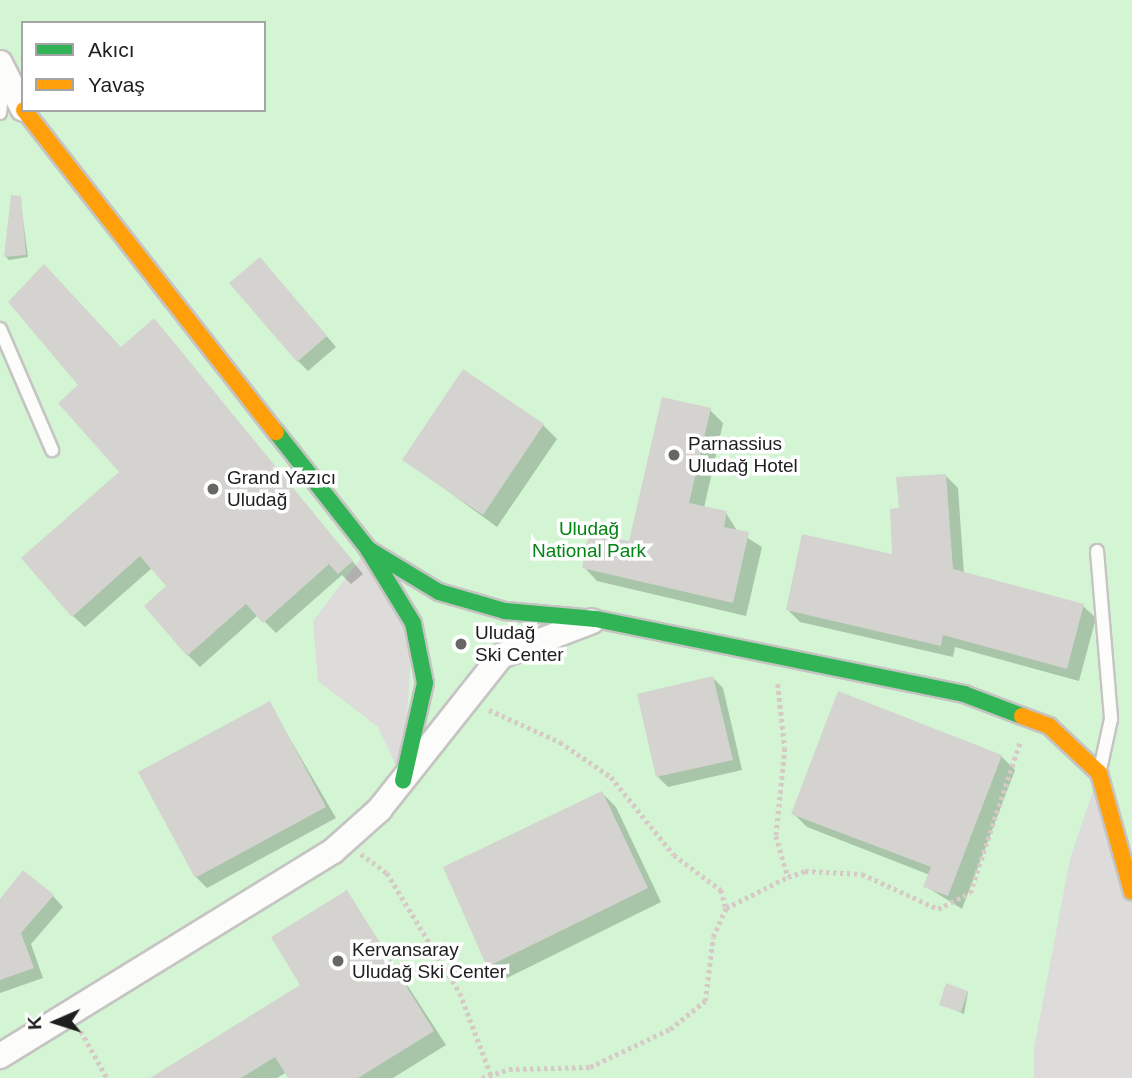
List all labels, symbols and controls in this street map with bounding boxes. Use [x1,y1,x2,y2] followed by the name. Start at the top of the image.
[21,21,266,112] legend
[88,38,135,61] text: Akıcı
[88,73,145,96] text: Yavaş
[688,433,798,477] place label: Parnassius Uludağ Hotel
[666,447,682,463] marker: Parnassius Uludağ Hotel
[227,467,336,511] place label: Grand Yazıcı Uludağ
[205,481,221,497] marker: Grand Yazıcı Uludağ
[532,518,646,562] park label: Uludağ National Park
[475,622,564,666] place label: Uludağ Ski Center
[453,636,469,652] marker: Uludağ Ski Center
[352,939,506,983] place label: Kervansaray Uludağ Ski Center
[330,953,346,969] marker: Kervansaray Uludağ Ski Center
[21,987,91,1057] north arrow
[24,1016,45,1031] text: K

